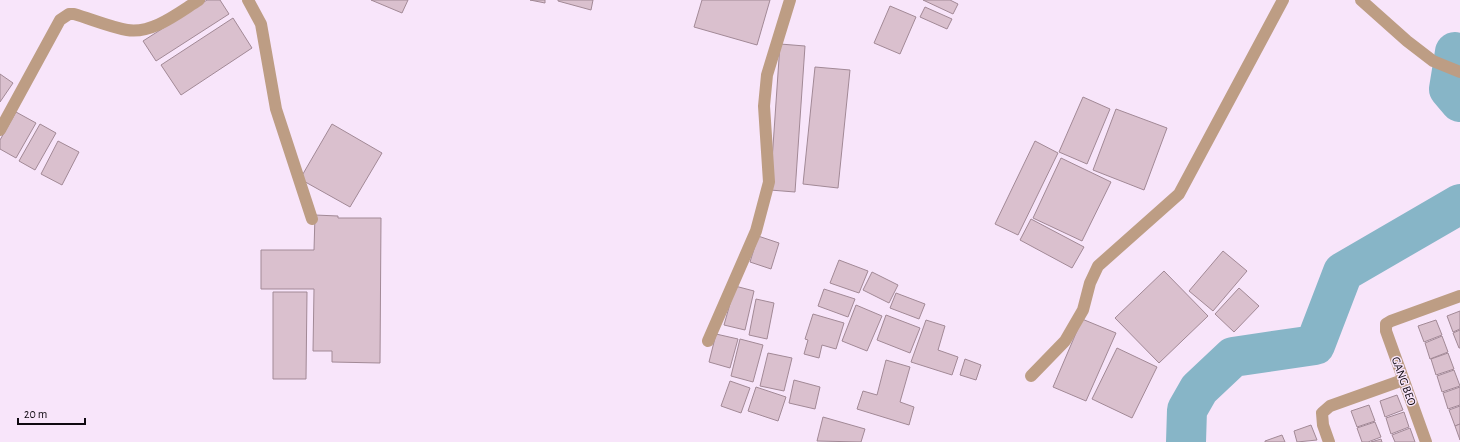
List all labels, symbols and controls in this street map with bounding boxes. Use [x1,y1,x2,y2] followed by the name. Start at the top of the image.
[1390,355,1418,407] street label: GANG BEO
[18,400,85,426] scale bar
[24,408,47,420] text: 20 m

